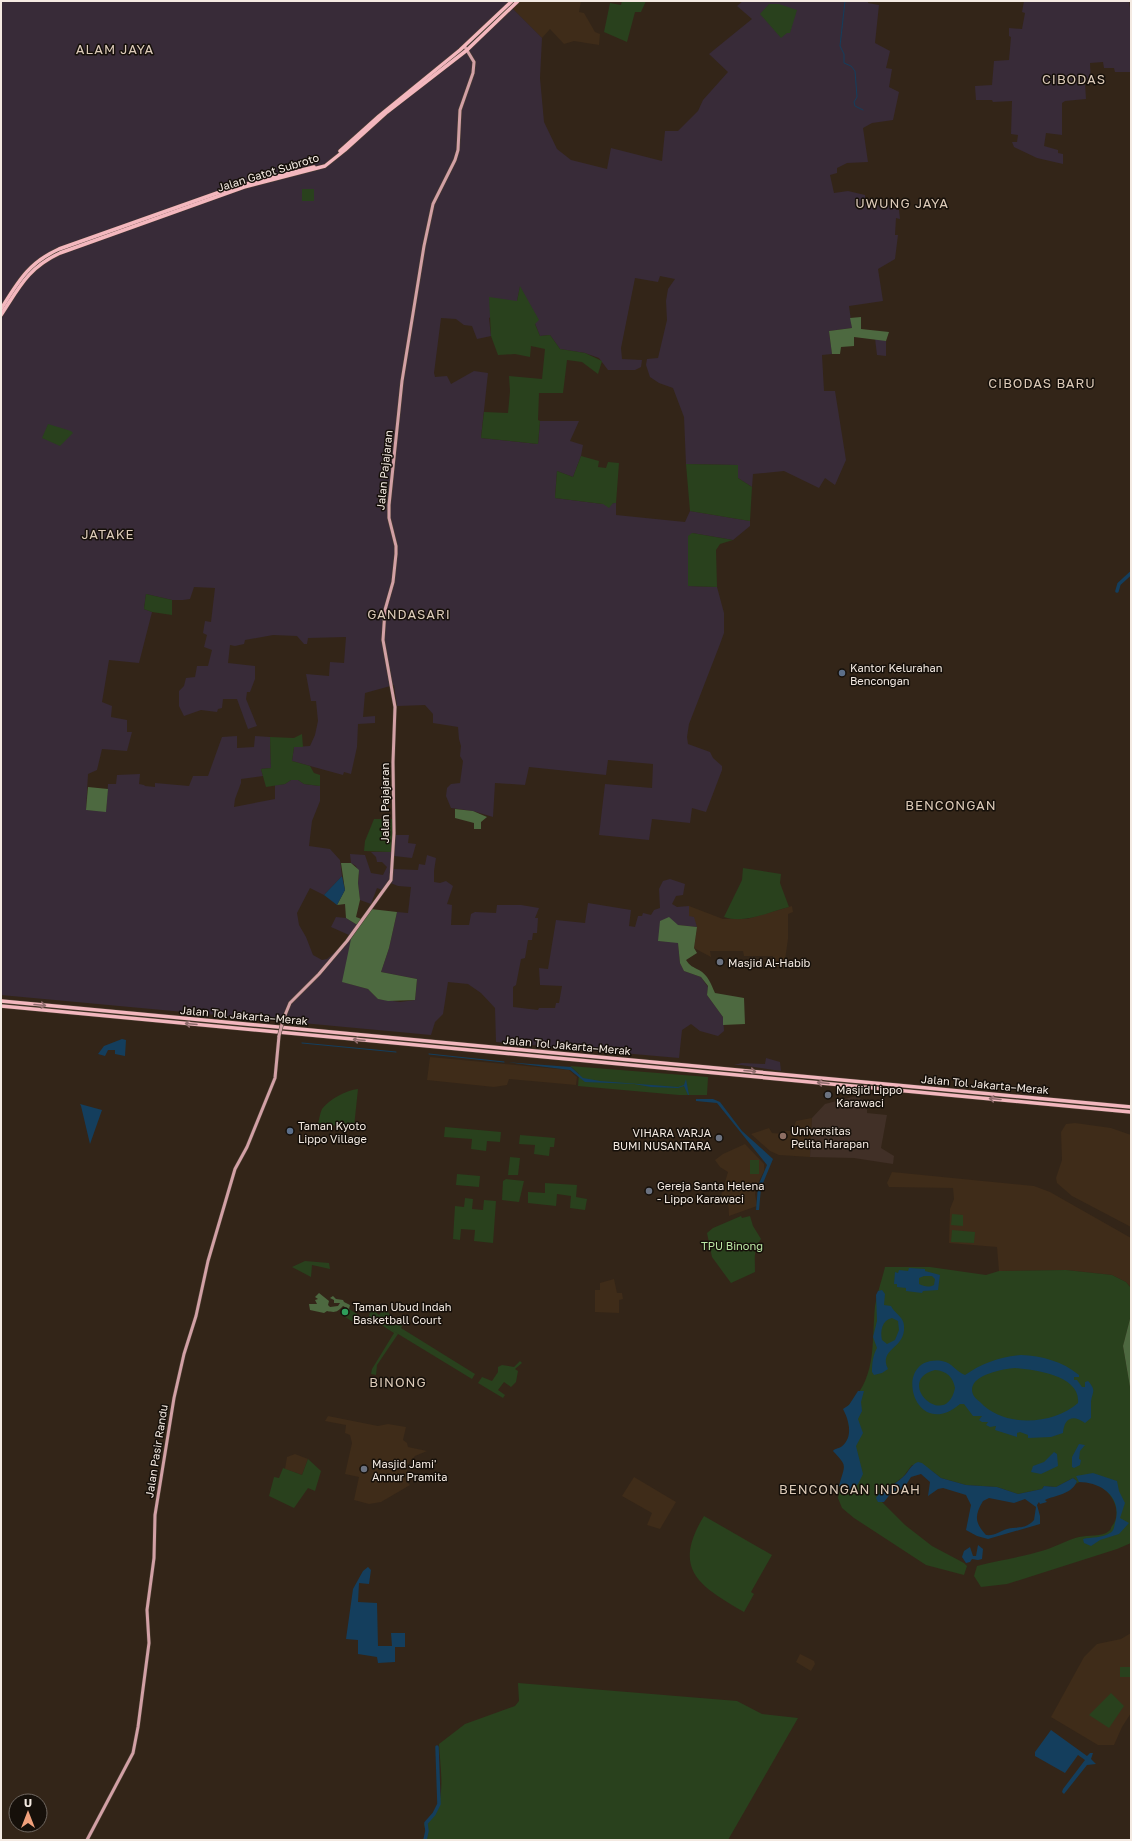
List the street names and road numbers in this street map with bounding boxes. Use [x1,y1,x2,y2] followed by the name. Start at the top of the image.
[215,150,321,194] street label: Jalan Gatot Subroto
[373,429,395,511] street label: Jalan Pajajaran
[378,763,391,843] street label: Jalan Pajajaran
[180,1003,308,1027] street label: Jalan Tol Jakarta–Merak
[503,1033,631,1057] street label: Jalan Tol Jakarta–Merak
[921,1072,1049,1096] street label: Jalan Tol Jakarta–Merak
[142,1403,170,1499] street label: Jalan Pasir Randu

